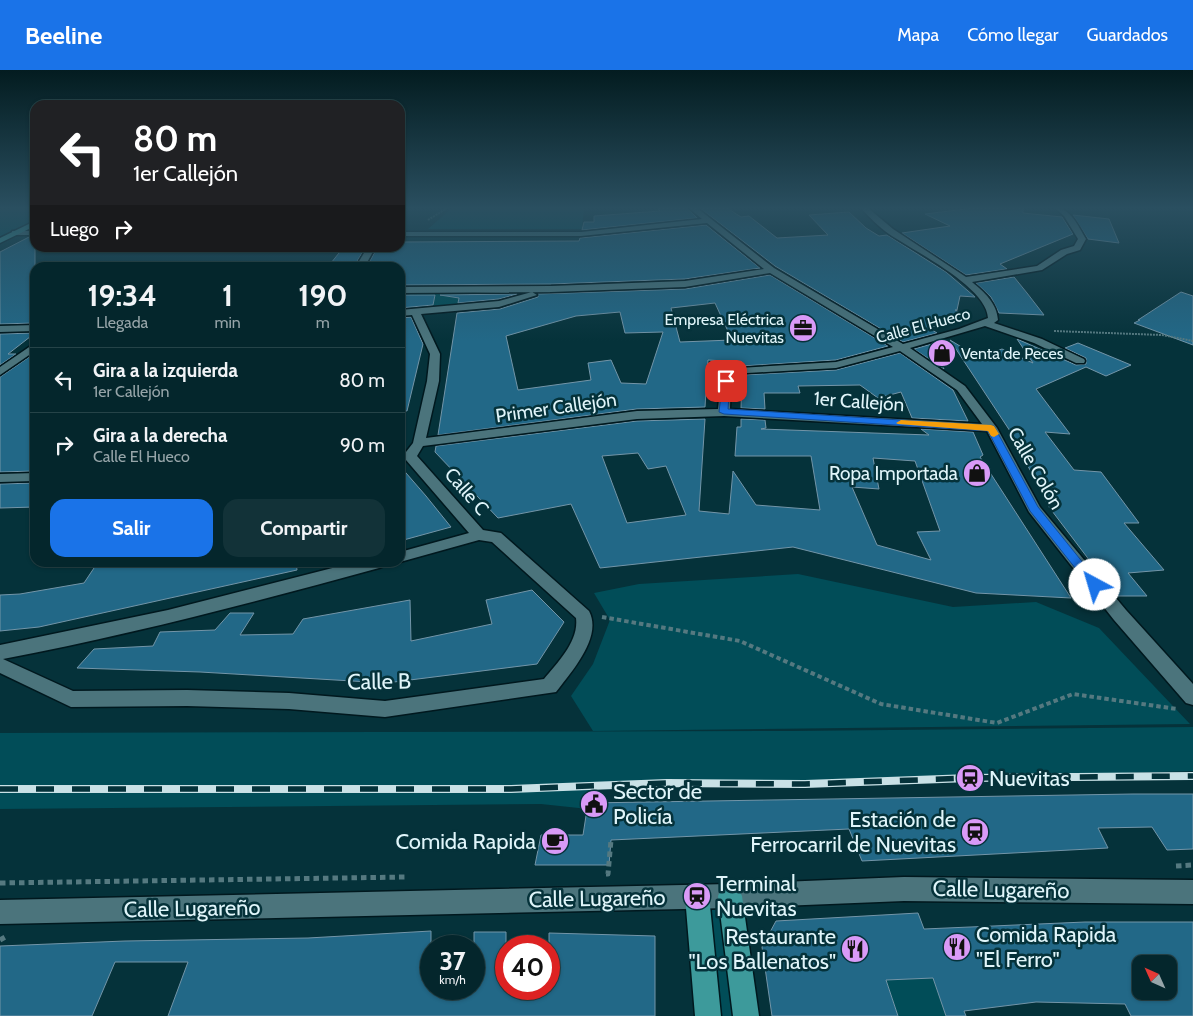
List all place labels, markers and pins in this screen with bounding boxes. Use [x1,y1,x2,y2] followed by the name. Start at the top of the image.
[665,310,784,347] place label: Empresa Eléctrica Nuevitas
[788,313,818,343] office icon: Empresa Eléctrica Nuevitas
[927,338,957,368] shop icon: Venta de Peces
[961,344,1064,363] place label: Venta de Peces
[705,360,747,402] pin
[962,458,992,488] shop icon: Ropa Importada
[829,462,958,485] place label: Ropa Importada
[955,763,985,793] station icon: Nuevitas
[989,765,1070,792] place label: Nuevitas
[613,778,702,830] place label: Sector de Policía
[579,789,609,819] public building icon: Sector de Policía
[750,806,956,858] place label: Estación de Ferrocarril de Nuevitas
[960,817,990,847] station icon: Estación de Ferrocarril de Nuevitas
[540,826,570,856] cafe icon: Comida Rapida
[396,828,536,855] place label: Comida Rapida
[716,870,797,922] place label: Terminal Nuevitas
[682,881,712,911] station icon: Terminal Nuevitas
[976,921,1117,973] place label: Comida Rapida "El Ferro"
[688,923,836,975] place label: Restaurante "Los Ballenatos"
[942,932,972,962] restaurant icon: Comida Rapida "El Ferro"
[840,934,870,964] restaurant icon: Restaurante "Los Ballenatos"

